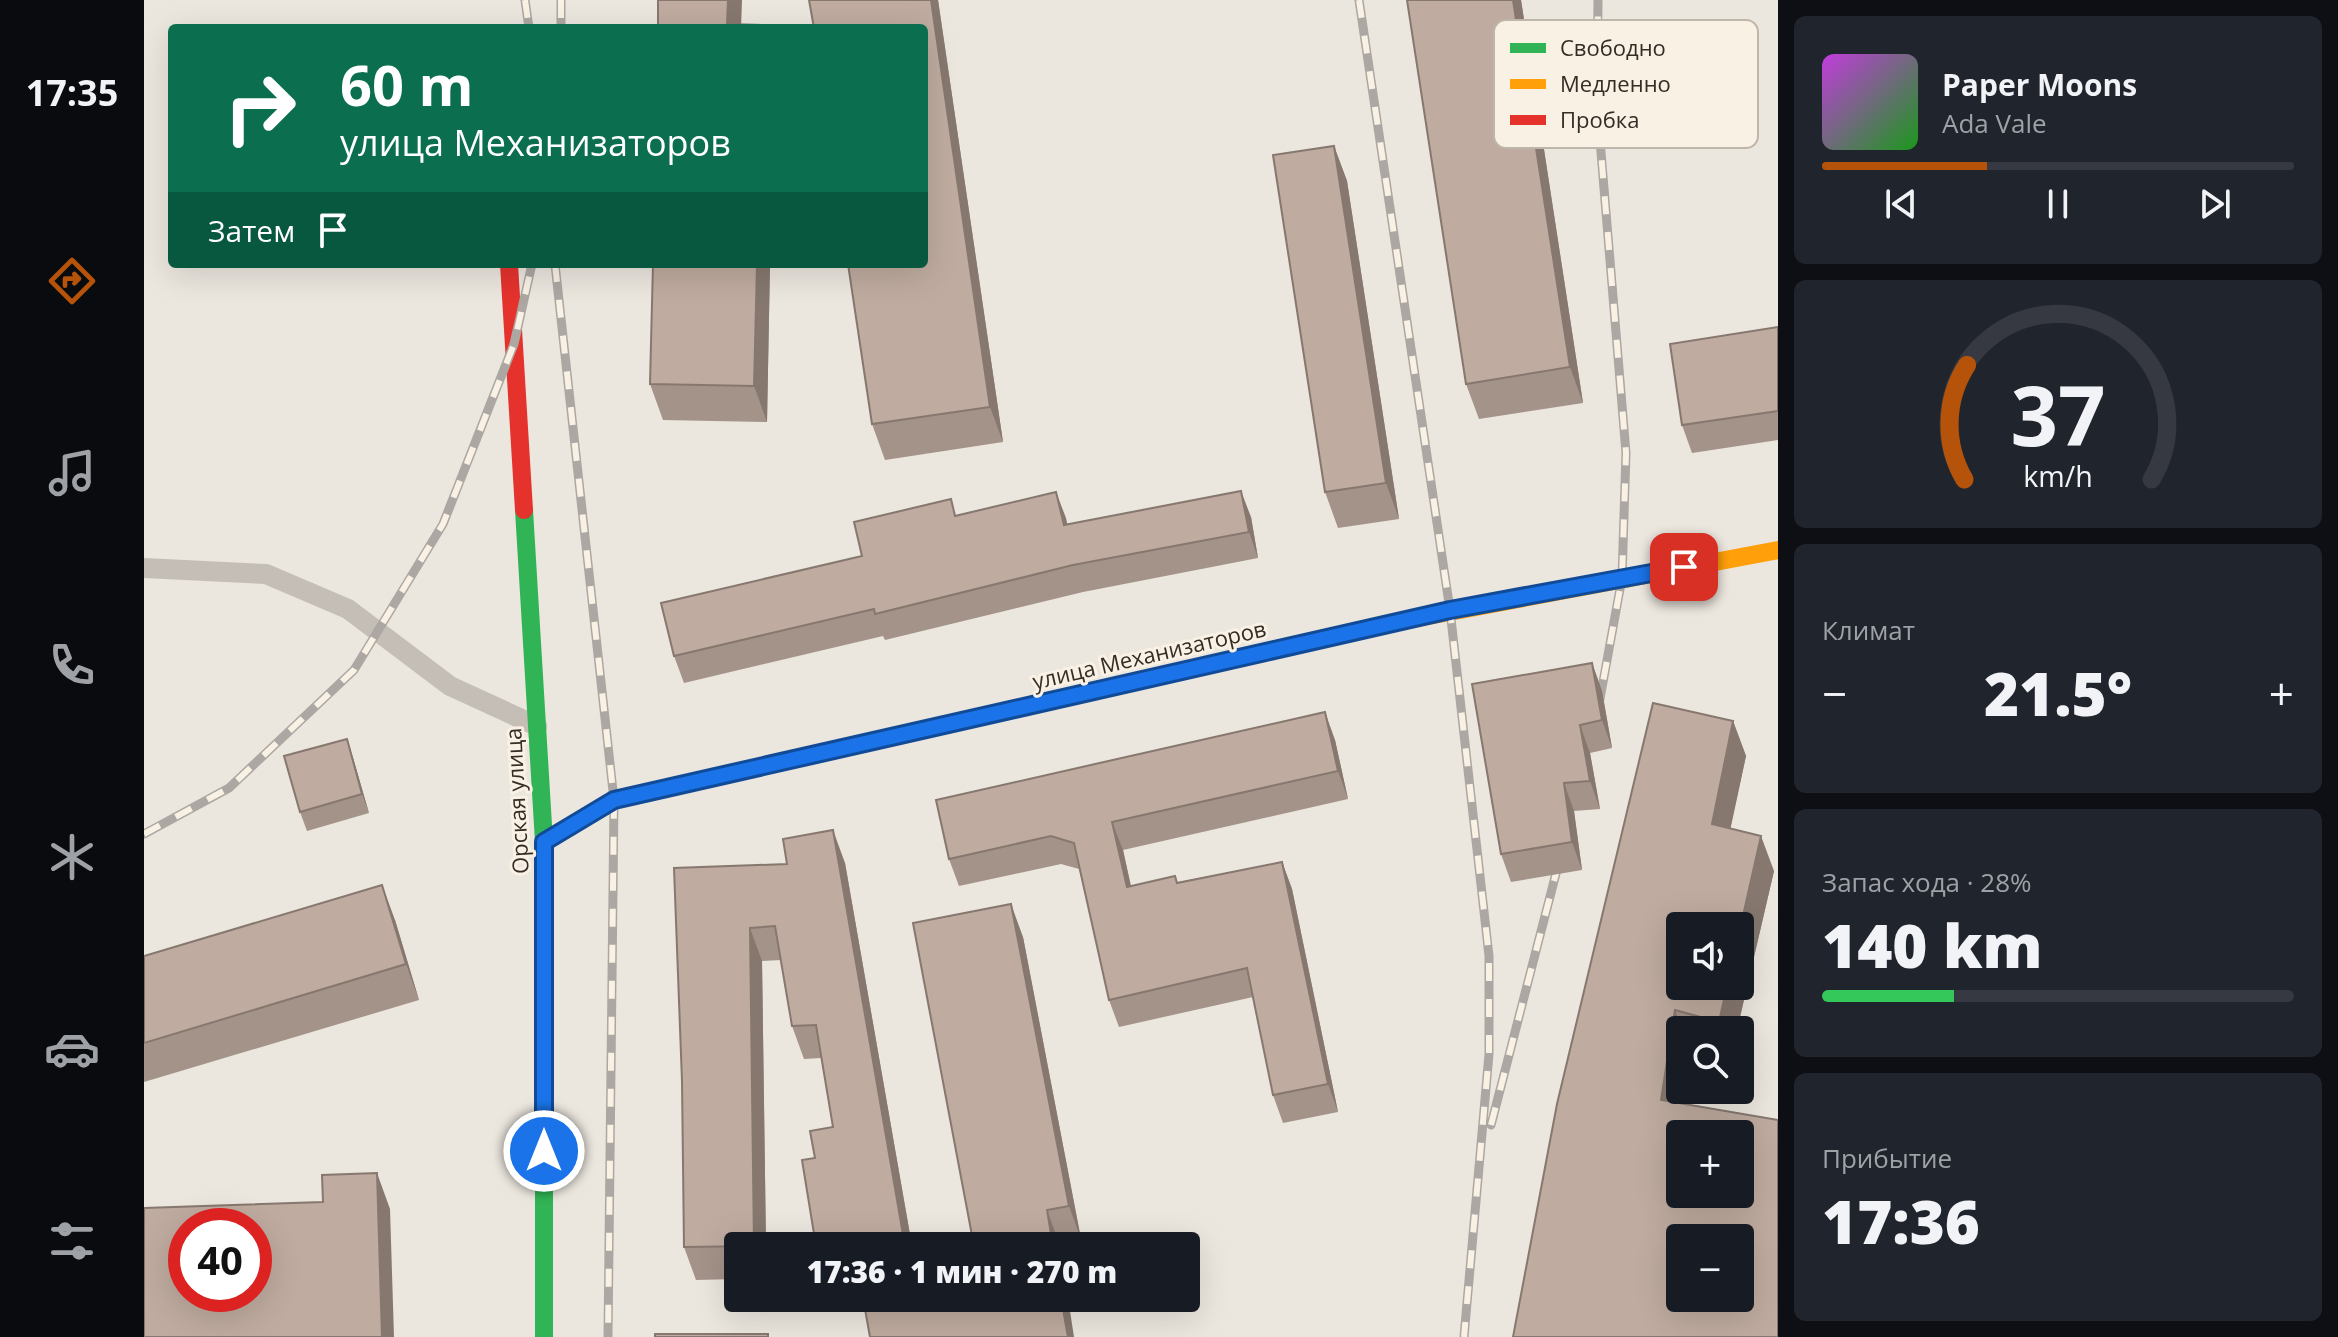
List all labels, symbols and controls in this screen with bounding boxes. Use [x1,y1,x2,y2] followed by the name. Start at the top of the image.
[1494,20,1758,148] legend
[1560,32,1666,62] text: Свободно
[340,46,474,122] text: 60 m
[208,56,312,160] icon: right
[1942,64,2137,105] text: Paper Moons
[26,68,118,117] text: 17:35
[1560,68,1671,98] text: Медленно
[1560,104,1639,134] text: Пробка
[1942,105,2047,141] text: Ada Vale
[340,118,731,167] text: улица Механизаторов
[1879,182,1923,226] icon: previous
[2036,182,2080,226] icon: pause
[2193,182,2237,226] icon: next
[311,208,355,252] icon: arrive
[208,210,295,251] text: Затем
[44,253,100,309] icon: directions
[2010,357,2106,470] text: 37
[44,445,100,501] icon: music
[2023,456,2093,495] text: km/h
[1650,533,1718,601] pin
[1662,545,1706,589] icon: arrive
[1822,612,1915,648] text: Климат
[1029,613,1269,695] street label: улица Механизаторов
[44,637,100,693] icon: phone
[1984,652,2132,734] text: 21.5°
[1822,663,1847,723] text: −
[2269,663,2294,723] text: +
[497,727,535,875] street label: Орская улица
[44,829,100,885] icon: climate
[1822,864,2032,900] text: Запас хода · 28%
[1822,904,2043,986] text: 140 km
[1666,912,1754,1312] map controls
[1666,912,1754,1000] button: sound
[1666,1016,1754,1104] button: search
[44,1021,100,1077] icon: car
[502,1109,586,1193] position arrow
[1666,1120,1754,1208] button: +
[1822,1140,1952,1176] text: Прибытие
[1822,1180,1980,1262] text: 17:36
[168,1208,272,1312] speed limit sign: 40
[44,1213,100,1269] icon: filters
[1666,1224,1754,1312] button: −
[807,1251,1117,1292] text: 17:36 · 1 мин · 270 m

